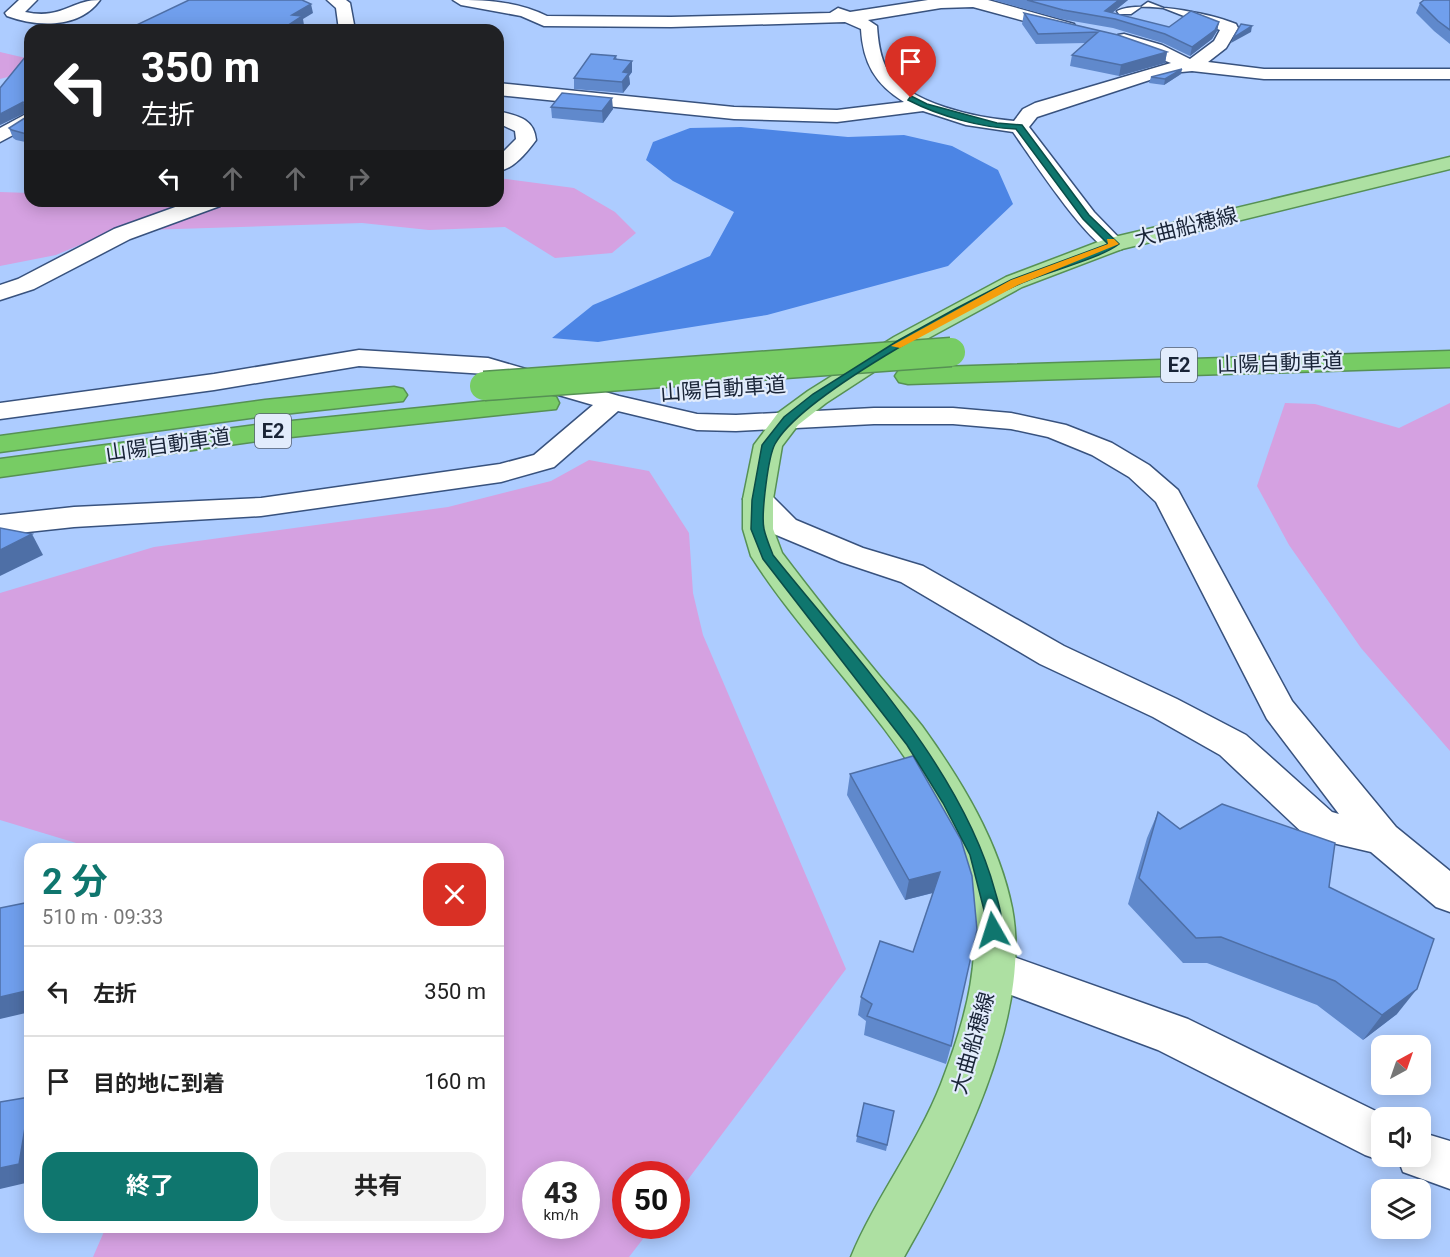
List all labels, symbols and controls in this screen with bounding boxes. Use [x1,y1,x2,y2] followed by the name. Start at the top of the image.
[885,36,936,98] pin
[141,43,260,92] text: 350 m
[894,45,927,78] icon: arrive
[42,48,120,126] icon: left
[141,99,195,131] text: 左折
[153,162,186,195] icon: left
[216,162,249,195] icon: ahead
[279,162,312,195] icon: ahead
[342,162,375,195] icon: right
[1132,203,1240,251] street label: 大曲船穂線
[1161,348,1197,382] road number: E2
[1217,349,1343,377] street label: 山陽自動車道
[659,373,787,405] street label: 山陽自動車道
[255,414,291,448] road number: E2
[104,424,232,466] street label: 山陽自動車道
[42,861,108,903] text: 2 分
[423,863,486,926] button: close
[961,898,1025,962] position arrow
[42,905,163,929] text: 510 m · 09:33
[42,975,75,1008] icon: left
[424,979,486,1004] text: 350 m
[93,981,137,1006] text: 左折
[947,989,999,1097] street label: 大曲船穂線
[1371,1035,1431,1095] north arrow
[1371,1035,1431,1239] map controls
[42,1065,75,1098] icon: arrive
[424,1069,486,1094] text: 160 m
[93,1071,225,1096] text: 目的地に到着
[1371,1107,1431,1167] button: sound
[42,1152,258,1221] button: 終了
[270,1152,486,1221] button: 共有
[612,1161,690,1239] speed limit sign: 50
[544,1175,578,1210] text: 43
[1371,1179,1431,1239] button: layers
[543,1206,579,1224] text: km/h

